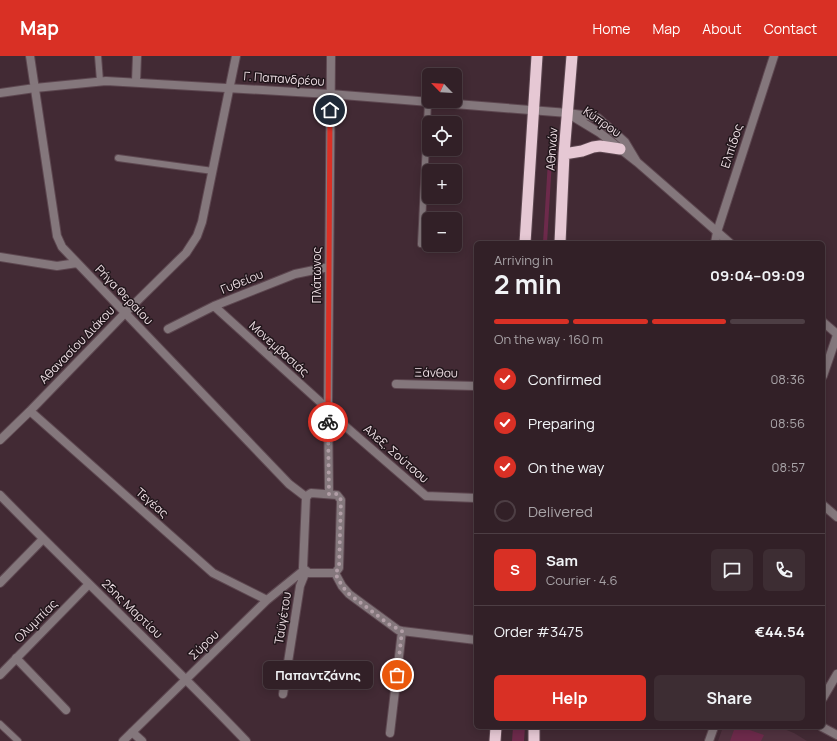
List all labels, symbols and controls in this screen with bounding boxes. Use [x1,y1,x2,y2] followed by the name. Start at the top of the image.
[20,15,59,41] text: Map
[593,19,630,38] text: Home
[652,19,680,38] text: Map
[702,19,742,38] text: About
[764,19,817,38] text: Contact
[243,67,325,90] street label: Γ. Παπανδρέου
[422,68,462,108] north arrow
[422,68,462,252] map controls
[313,93,347,127] pin
[319,99,341,121] icon: home
[580,102,625,141] street label: Κύπρου
[422,116,462,156] button: locate
[716,121,747,170] street label: Ελπίδος
[542,127,561,171] street label: Αθηνών
[422,164,462,204] button: +
[422,212,462,252] button: −
[308,247,325,303] street label: Πλάτωνος
[494,251,553,269] text: Arriving in
[91,261,157,328] street label: Ρήγα Φεραίου
[218,265,266,298] street label: Γυθείου
[710,265,805,286] text: 09:04–09:09
[494,266,562,302] text: 2 min
[35,302,118,387] street label: Αθανασίου Διάκου
[246,317,313,380] street label: Μονεμβασιάς
[494,330,603,348] text: On the way · 160 m
[414,364,458,381] street label: Ξάνθου
[494,368,516,390] icon: check
[528,369,601,390] text: Confirmed
[770,370,805,388] text: 08:36
[308,402,348,442] courier
[317,411,339,433] icon: bike
[494,412,516,434] icon: check
[528,413,595,434] text: Preparing
[770,414,805,432] text: 08:56
[360,421,433,487] street label: Αλεξ. Σούτσου
[494,456,516,478] icon: check
[528,457,604,478] text: On the way
[772,458,805,476] text: 08:57
[132,484,172,522] street label: Τεγέας
[528,501,593,522] text: Delivered
[711,549,753,591] button: chat
[763,549,805,591] button: phone
[546,550,578,571] text: Sam
[510,559,520,580] text: S
[546,571,618,589] text: Courier · 4.6
[98,575,167,642] street label: 25ης Μαρτίου
[270,591,295,645] street label: Ταϋγέτου
[10,595,61,646] street label: Ολυμπίας
[494,621,583,642] text: Order #3475
[755,621,805,642] text: €44.54
[185,626,223,663] street label: Σύρου
[380,658,414,692] pin
[263,661,373,689] callout: Παπαντζάνης
[386,664,408,686] icon: bag
[275,666,361,684] text: Παπαντζάνης
[494,675,646,721] button: Help
[654,675,805,721] button: Share

